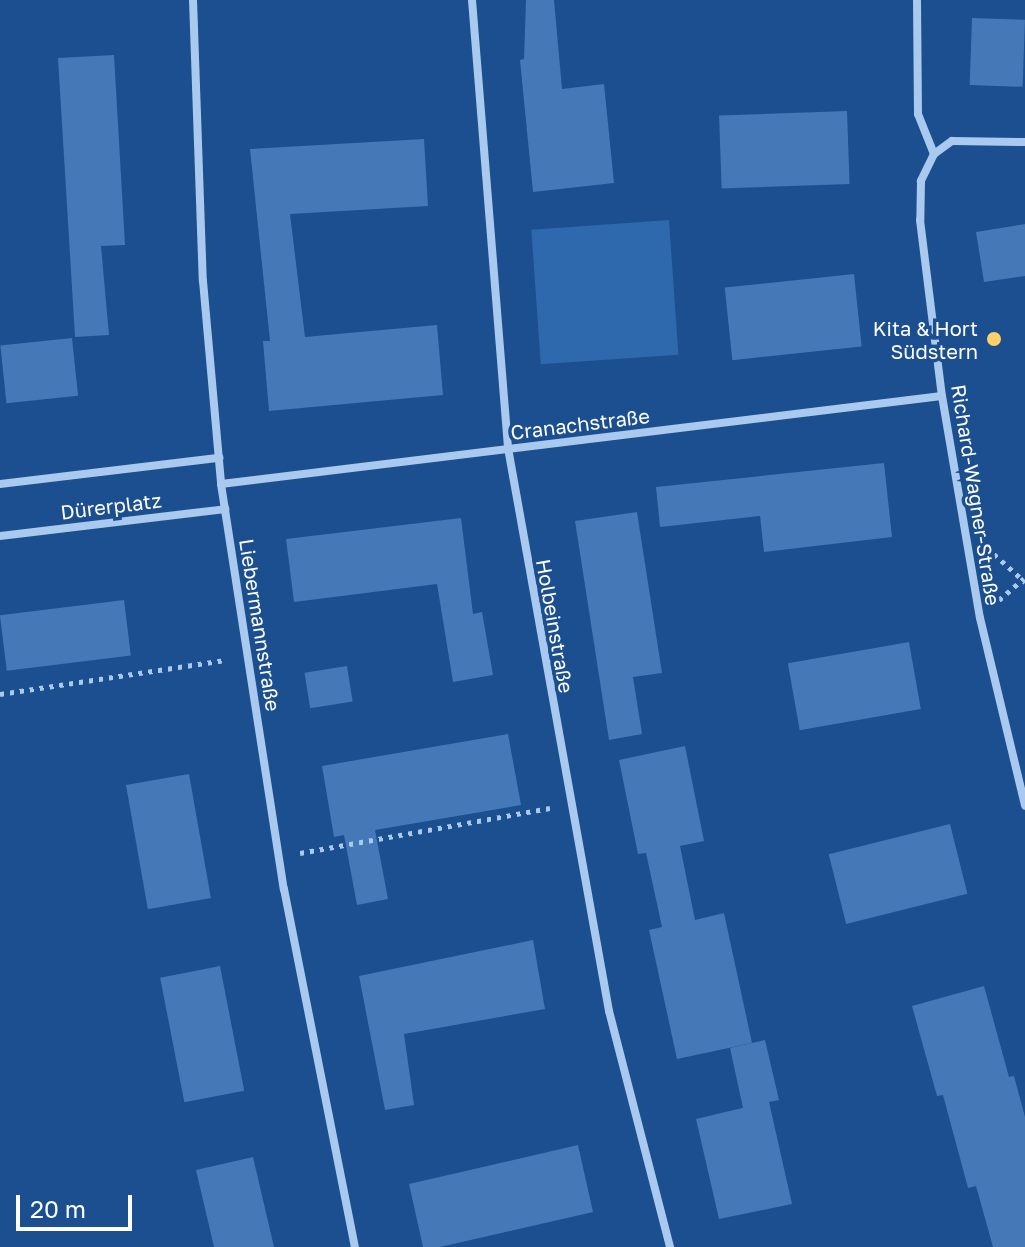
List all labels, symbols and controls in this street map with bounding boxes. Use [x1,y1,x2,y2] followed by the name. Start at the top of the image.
[873,316,978,363] place label: Kita & Hort Südstern
[985,330,1003,348] marker: Kita & Hort Südstern
[947,383,1005,607] street label: Richard-Wagner-Straße
[509,404,651,444] street label: Cranachstraße
[59,488,163,524] street label: Dürerplatz
[235,537,285,713] street label: Liebermannstraße
[531,557,579,695] street label: Holbeinstraße
[20,1179,136,1229] scale bar
[30,1194,86,1223] text: 20 m

